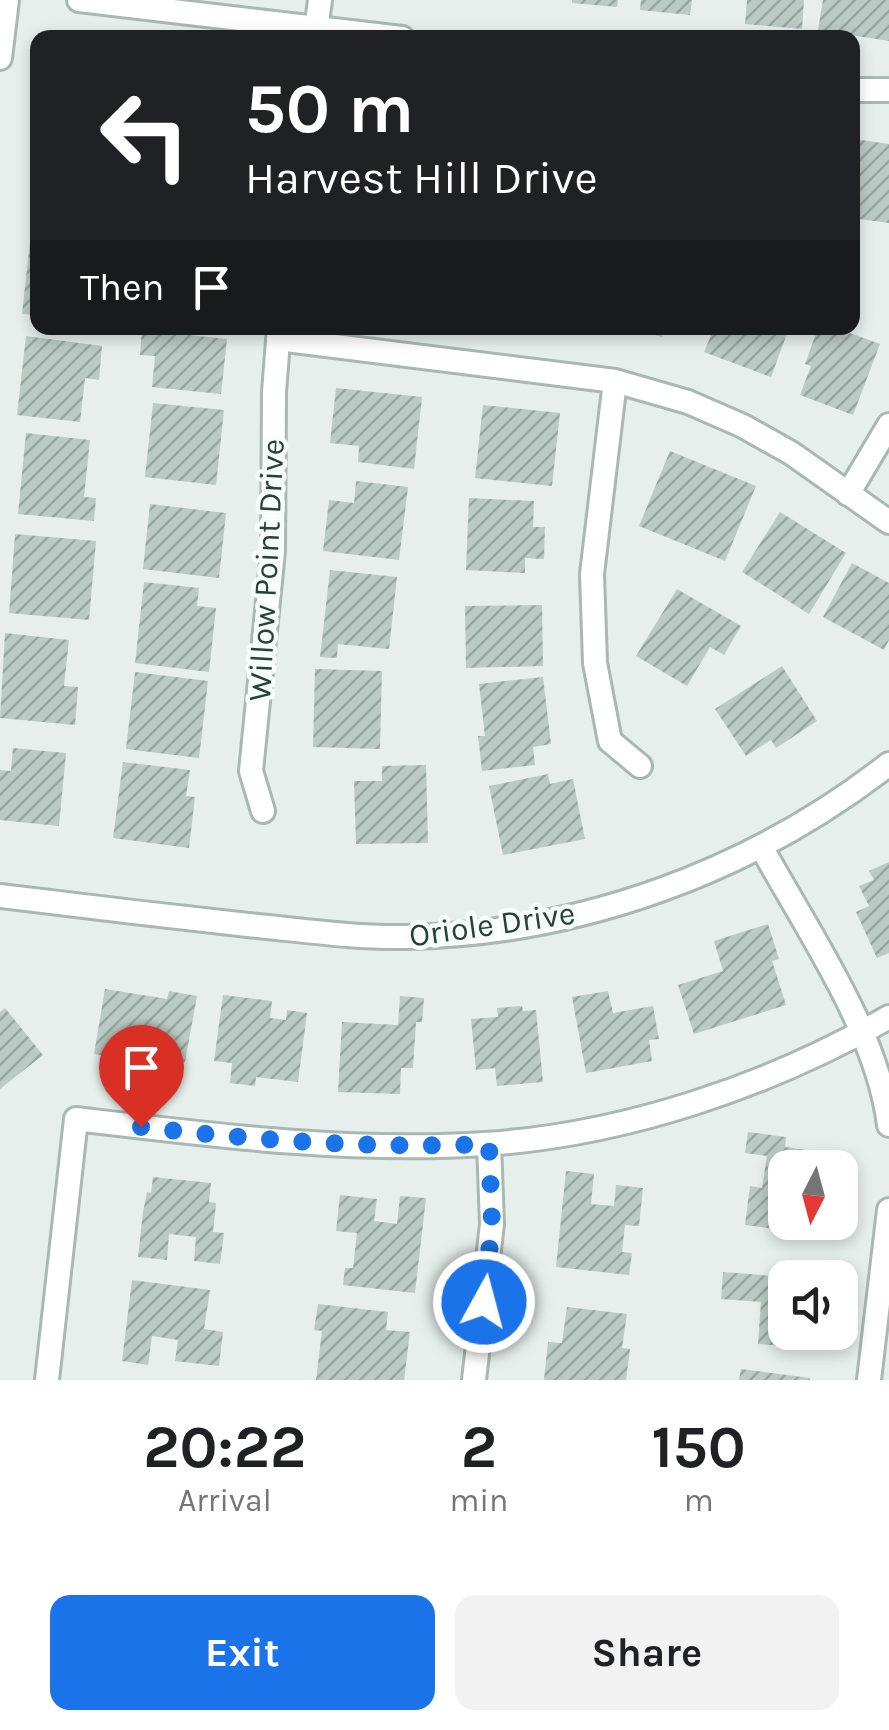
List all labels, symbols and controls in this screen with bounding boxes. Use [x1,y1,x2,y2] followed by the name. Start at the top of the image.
[245,68,414,150] text: 50 m
[80,70,210,200] icon: left
[245,152,598,204] text: Harvest Hill Drive
[184,260,239,315] icon: arrive
[80,265,164,310] text: Then
[241,438,292,702] street label: Willow Point Drive
[407,895,577,954] street label: Oriole Drive
[99,1025,184,1128] pin
[114,1040,169,1095] icon: arrive
[768,1150,858,1240] north arrow
[768,1150,858,1350] map controls
[432,1250,536,1354] position arrow
[768,1260,858,1350] button: sound
[143,1412,306,1482] text: 20:22
[461,1412,497,1482] text: 2
[651,1412,746,1482] text: 150
[178,1482,272,1519] text: Arrival
[449,1482,508,1519] text: min
[684,1482,714,1519] text: m
[50,1595,435,1710] button: Exit
[455,1595,839,1710] button: Share

